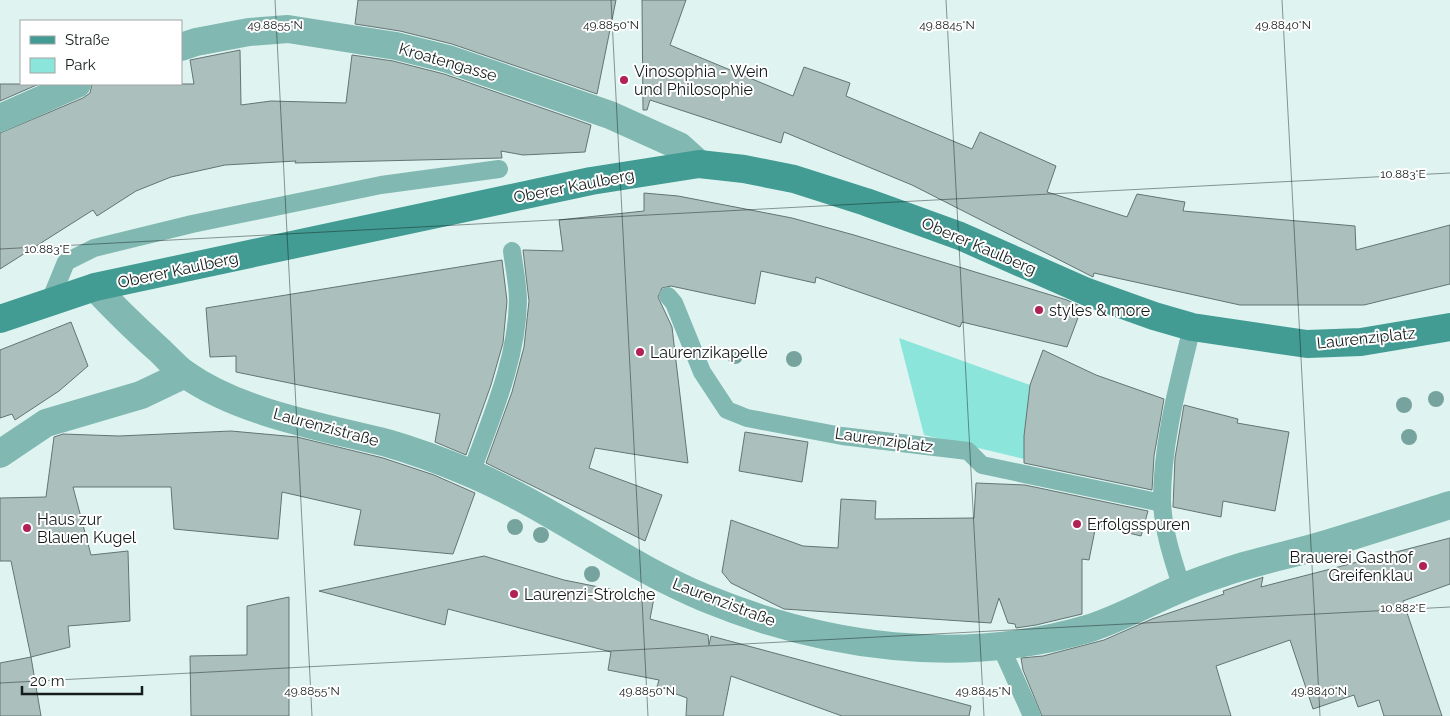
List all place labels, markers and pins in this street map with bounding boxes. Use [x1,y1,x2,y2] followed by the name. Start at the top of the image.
[634,62,768,99] place label: Vinosophia - Wein und Philosophie
[618,74,630,86] marker: Vinosophia - Wein und Philosophie
[1049,301,1150,320] place label: styles & more
[1033,304,1045,316] marker: styles & more
[650,343,768,362] place label: Laurenzikapelle
[634,346,646,358] marker: Laurenzikapelle
[37,510,137,547] place label: Haus zur Blauen Kugel
[1087,515,1190,534] place label: Erfolgsspuren
[1071,518,1083,530] marker: Erfolgsspuren
[21,522,33,534] marker: Haus zur Blauen Kugel
[1290,548,1414,585] place label: Brauerei Gasthof Greifenklau
[1417,560,1429,572] marker: Brauerei Gasthof Greifenklau
[524,585,655,604] place label: Laurenzi-Strolche
[508,588,520,600] marker: Laurenzi-Strolche

